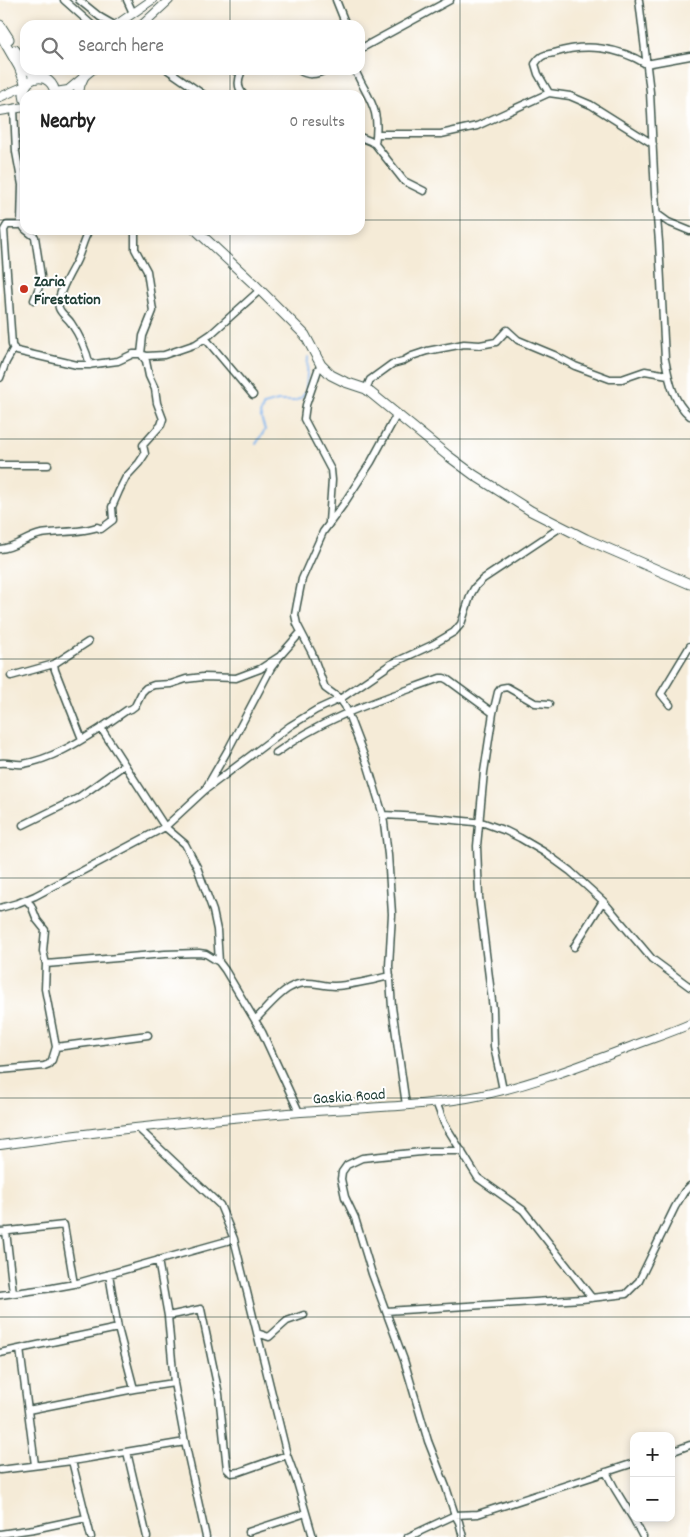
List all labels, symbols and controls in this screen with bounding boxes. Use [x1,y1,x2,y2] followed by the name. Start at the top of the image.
[20,20,365,75] search box
[38,34,66,62] icon: search
[78,34,164,61] text: Search here
[40,108,95,138] text: Nearby
[290,111,345,134] text: 0 results
[34,271,101,312] place label: Zaria Firestation
[18,283,30,295] marker: Zaria Firestation
[312,1083,386,1112] street label: Gaskia Road
[630,1432,675,1522] map controls
[630,1432,675,1477] button: +
[630,1477,675,1522] button: −

